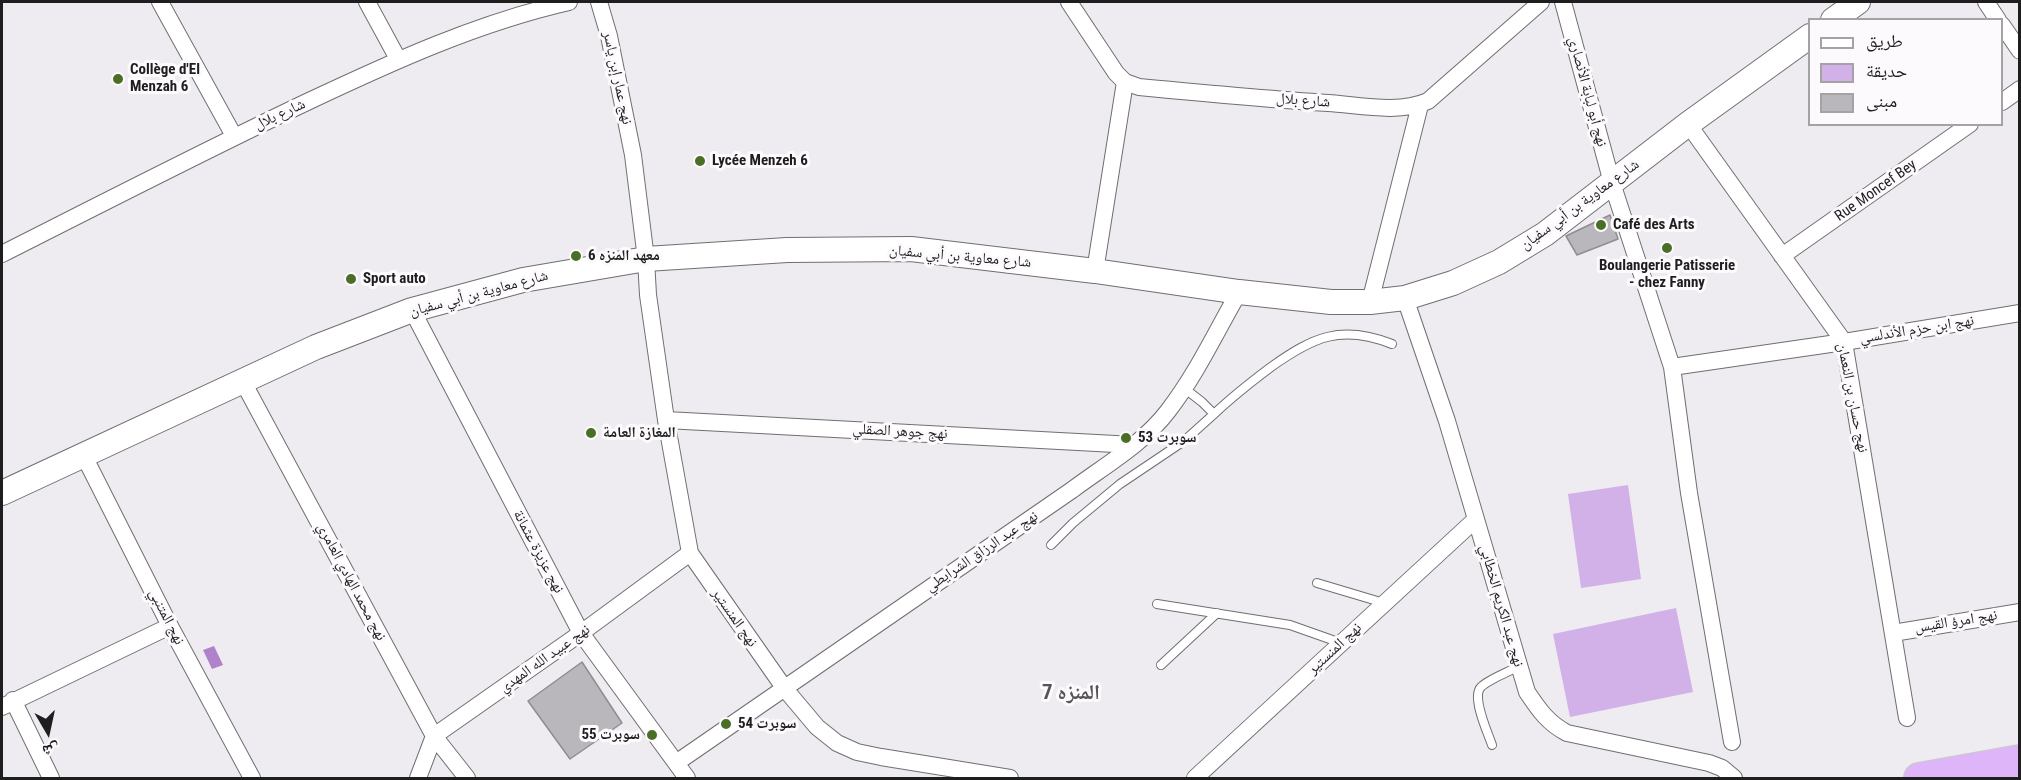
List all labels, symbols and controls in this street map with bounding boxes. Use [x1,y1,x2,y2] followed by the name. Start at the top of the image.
[1808,18,2003,126] legend
[598,30,636,126] street label: نهج عمار إبن ياسر
[1866,30,1903,51] text: طريق
[1564,35,1610,149] street label: نهج أبو لبابة الأنصاري
[1866,60,1907,81] text: حديقة
[130,61,200,96] place label: Collège d'El Menzah 6
[111,72,125,86] marker: Collège d'El Menzah 6
[1275,90,1331,112] street label: شارع بلال
[1866,90,1897,111] text: مبنى
[252,95,308,135] street label: شارع بلال
[712,152,808,170] place label: Lycée Menzeh 6
[693,154,707,168] marker: Lycée Menzeh 6
[1517,156,1643,254] street label: شارع معاوية بن أبي سفيان
[1832,156,1920,226] street label: Rue Moncef Bey
[1613,216,1695,234] place label: Café des Arts
[1594,218,1608,232] marker: Café des Arts
[1660,241,1674,255] marker: Boulangerie Patisserie - chez Fanny
[888,242,1032,272] street label: شارع معاوية بن أبي سفيان
[588,247,660,265] place label: معهد المنزه 6
[569,249,583,263] marker: معهد المنزه 6
[1599,257,1735,292] place label: Boulangerie Patisserie - chez Fanny
[408,267,550,321] street label: شارع معاوية بن أبي سفيان
[363,270,426,288] place label: Sport auto
[344,272,358,286] marker: Sport auto
[1859,312,1975,348] street label: نهج ابن حزم الأندلسي
[1833,342,1871,454] street label: نهج حسان بن النعمان
[852,421,948,443] street label: نهج جوهر الصقلي
[603,424,676,442] place label: المغازة العامة
[584,426,598,440] marker: المغازة العامة
[1138,429,1197,447] place label: سوبرت 53
[1119,431,1133,445] marker: سوبرت 53
[509,507,567,597] street label: نهج عزيزة عثمانة
[922,508,1042,596] street label: نهج عبد الرزاق الشرايطي
[312,520,390,644] street label: نهج محمد الهادي العامري
[1475,543,1527,669] street label: نهج عبد الكريم الخطابي
[707,585,761,651] street label: نهج المنستير
[144,586,188,648] street label: نهج المتنبي
[1913,607,1999,637] street label: نهج امرؤ القيس
[1304,619,1366,679] street label: نهج المنستير
[496,621,594,697] street label: نهج عبيد الله المهدي
[1042,681,1100,707] district label: المنزه 7
[18,702,78,762] north arrow
[738,715,797,733] place label: سوبرت 54
[719,717,733,731] marker: سوبرت 54
[581,726,640,744] place label: سوبرت 55
[645,728,659,742] marker: سوبرت 55
[41,740,61,761] text: ش

